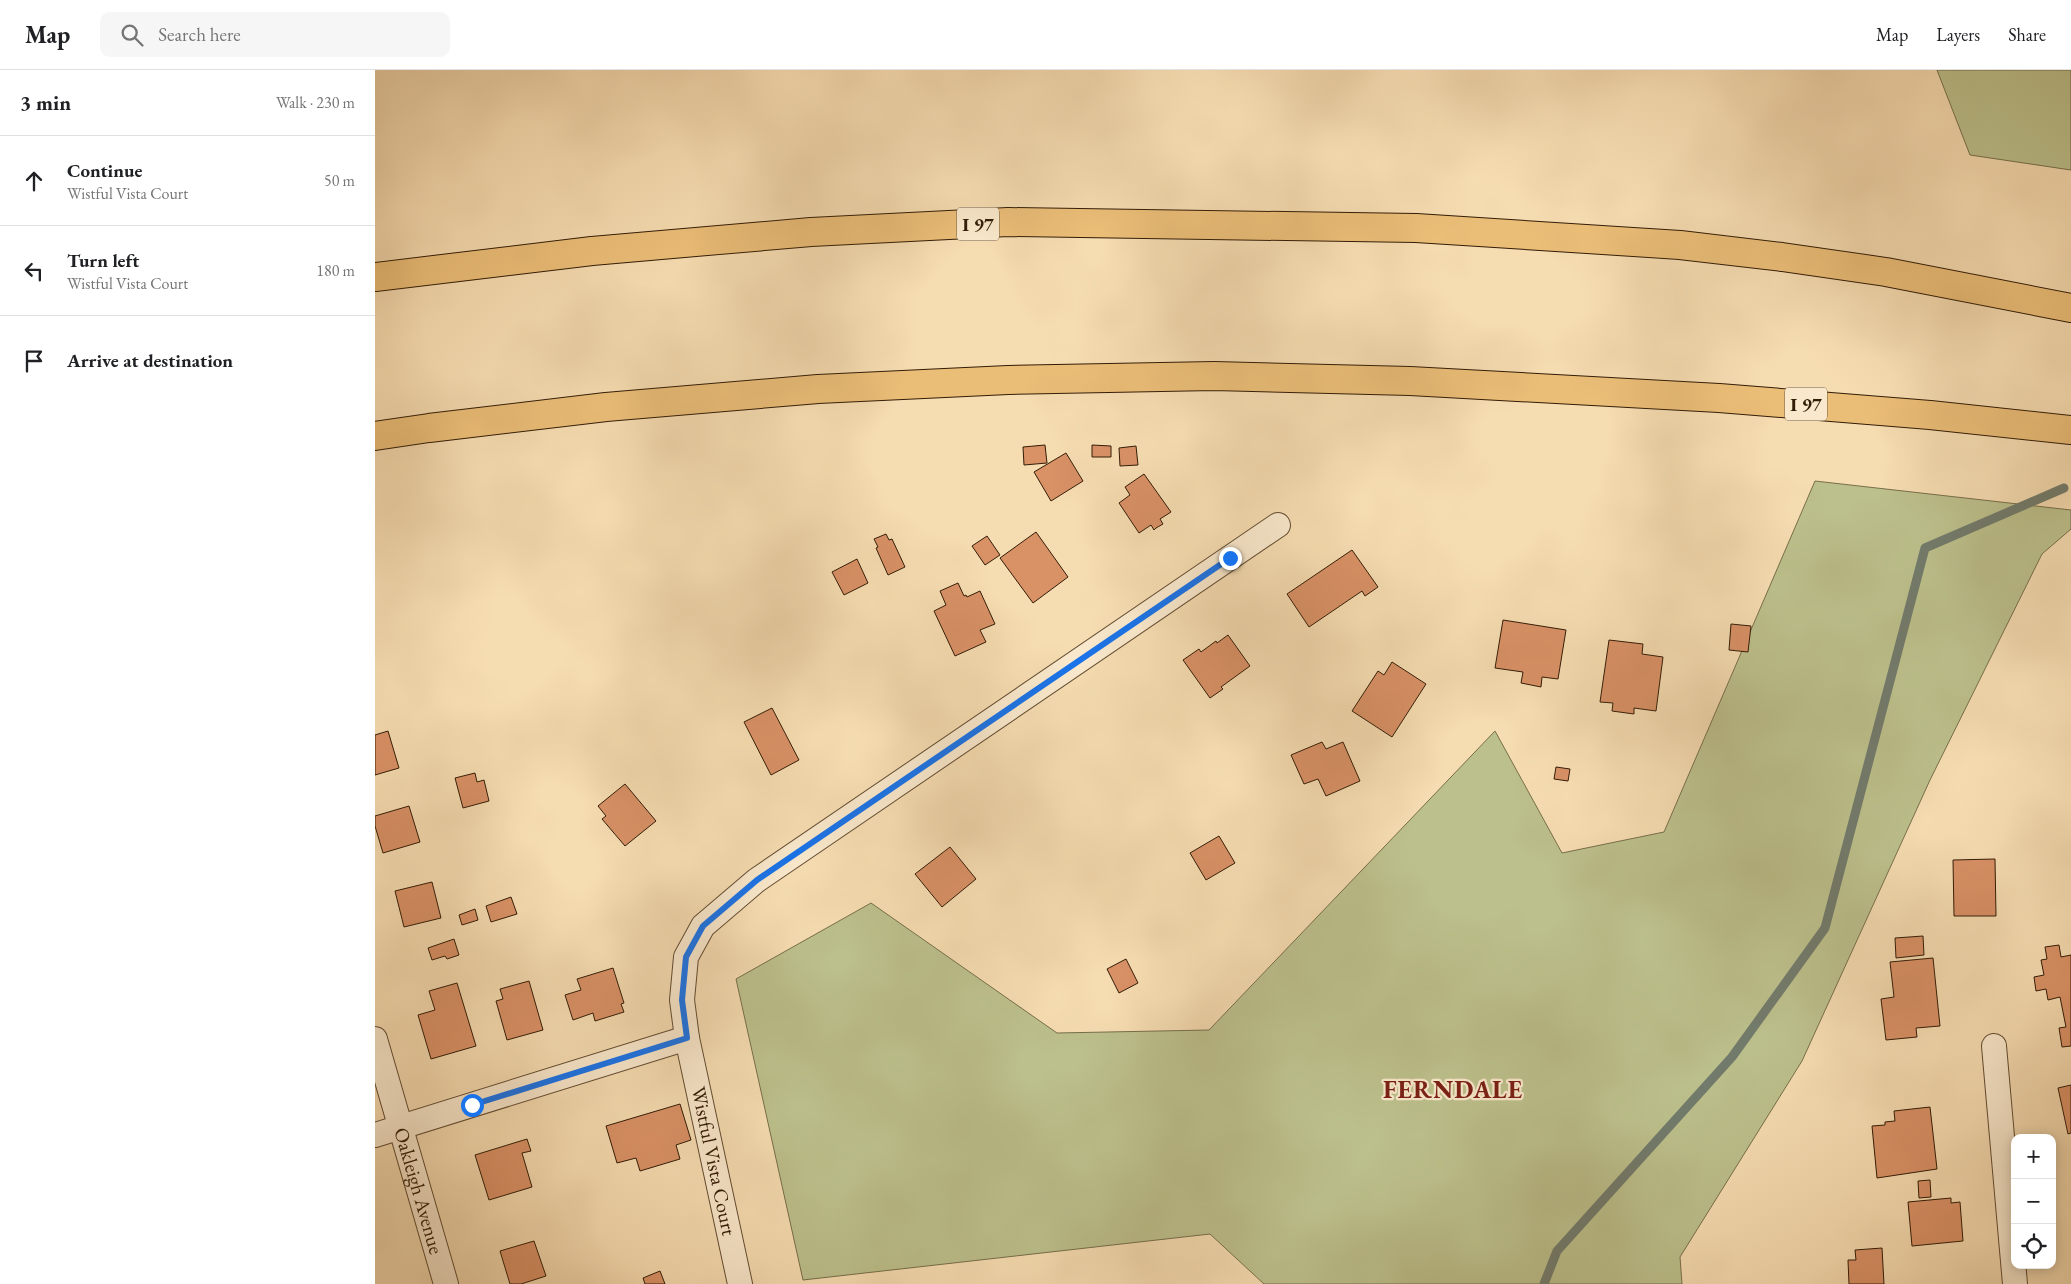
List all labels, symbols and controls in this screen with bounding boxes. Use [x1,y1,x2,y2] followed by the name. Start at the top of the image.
[100,12,450,57] search box
[25,19,70,50] text: Map
[118,21,146,49] icon: search
[158,22,241,47] text: Search here
[1876,23,1908,46] text: Map
[1936,23,1980,46] text: Layers
[2008,23,2046,46] text: Share
[20,89,71,116] text: 3 min
[276,92,355,113] text: Walk · 230 m
[67,158,142,183] text: Continue
[20,167,48,195] icon: ahead
[324,170,355,191] text: 50 m
[67,183,188,204] text: Wistful Vista Court
[957,208,999,240] road number: I 97
[67,248,139,273] text: Turn left
[20,257,48,285] icon: left
[316,260,355,281] text: 180 m
[67,273,188,294] text: Wistful Vista Court
[20,347,48,375] icon: arrive
[67,348,233,373] text: Arrive at destination
[1785,388,1827,420] road number: I 97
[1219,547,1242,570] route end
[1383,1073,1523,1105] district label: FERNDALE
[686,1084,743,1239] street label: Wistful Vista Court
[461,1094,484,1117] route start
[388,1124,450,1257] street label: Oakleigh Avenue
[2011,1134,2056,1269] map controls
[2011,1134,2056,1179] button: +
[2011,1179,2056,1224] button: −
[2011,1224,2056,1269] button: locate

